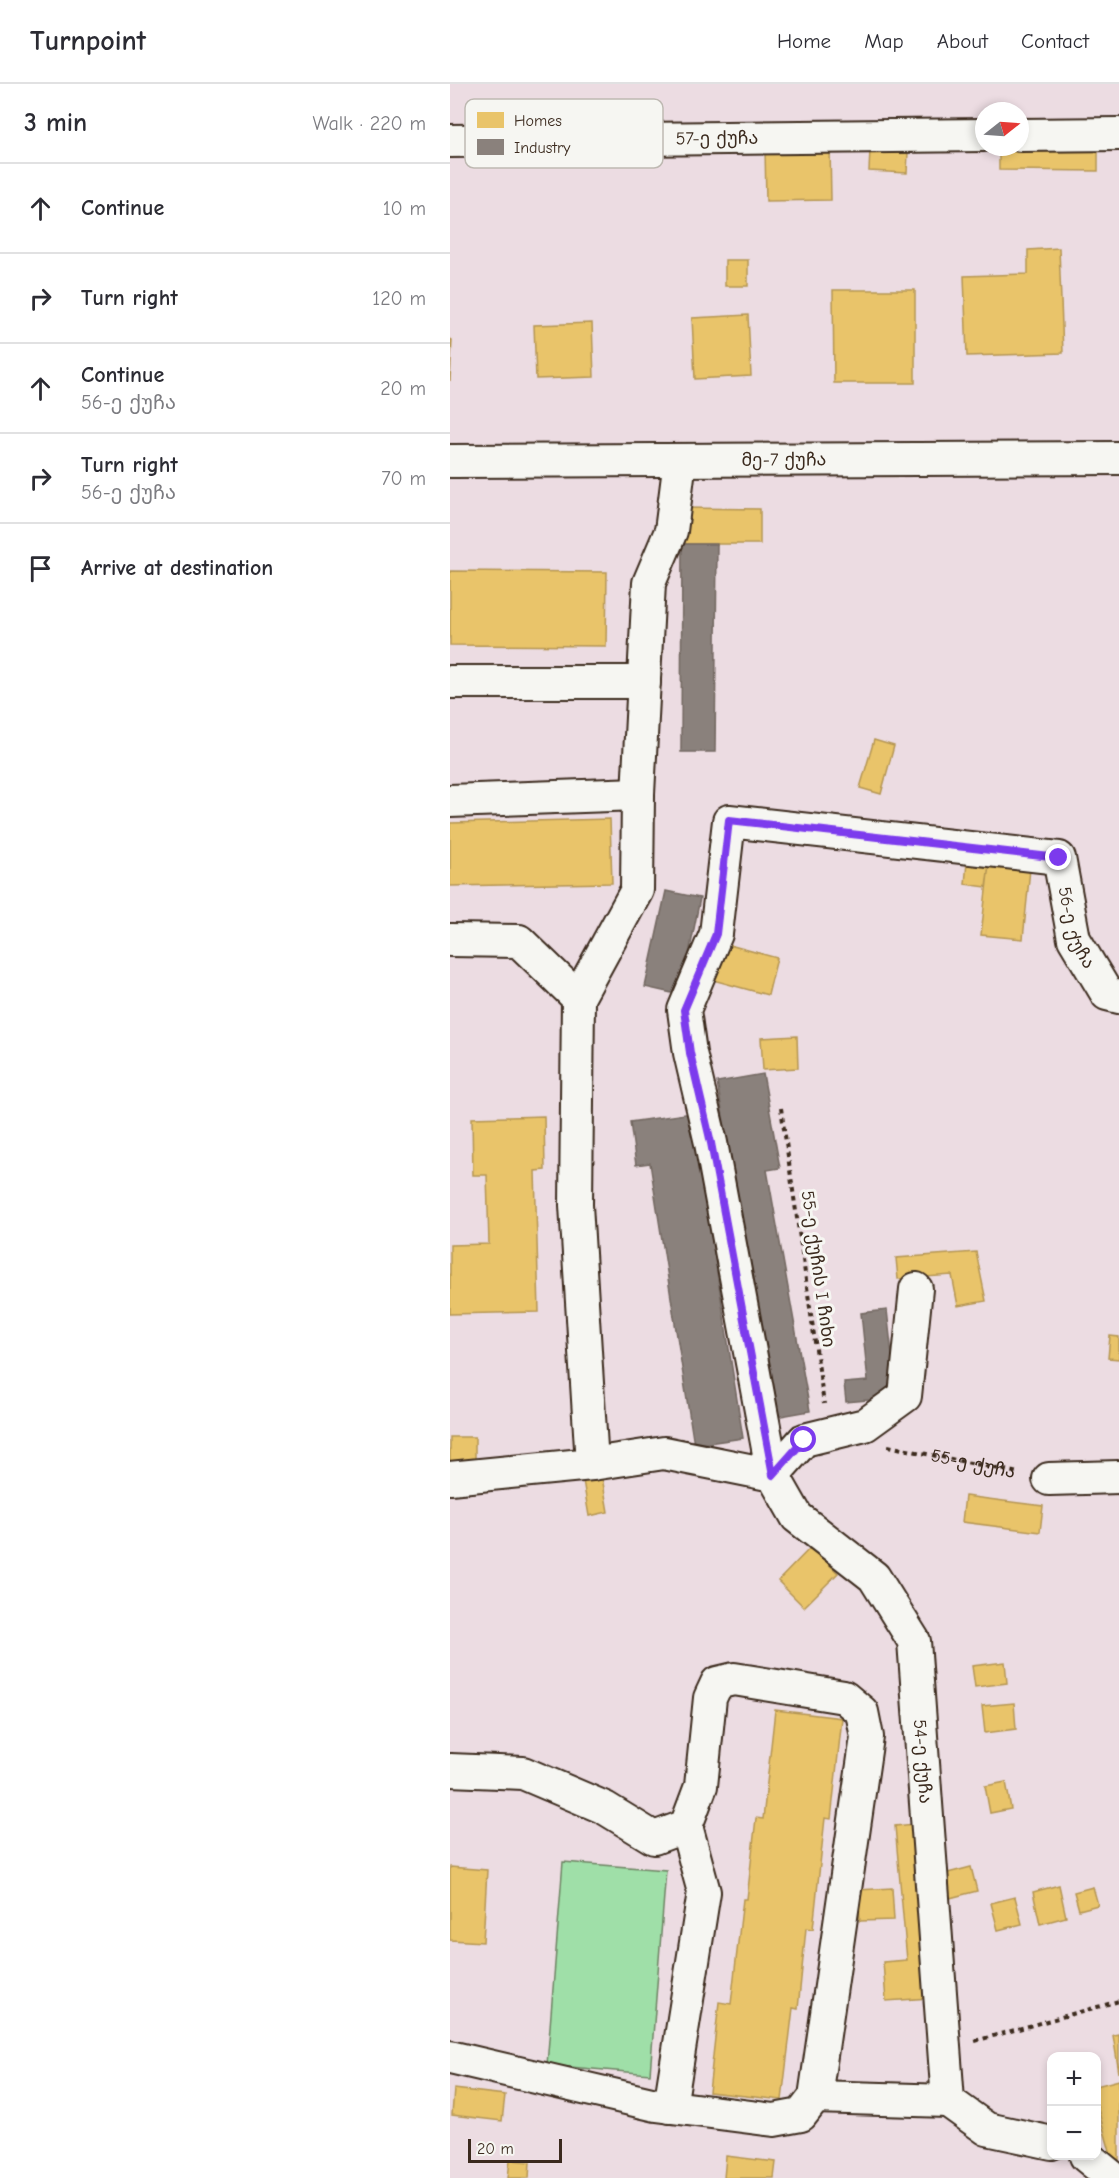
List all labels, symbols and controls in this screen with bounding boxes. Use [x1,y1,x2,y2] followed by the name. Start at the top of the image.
[30,25,146,57] text: Turnpoint
[777,29,831,53] text: Home
[864,29,904,53] text: Map
[937,29,988,53] text: About
[1021,29,1089,53] text: Contact
[465,99,663,168] legend
[975,102,1029,156] north arrow
[24,108,87,138] text: 3 min
[312,112,426,135] text: Walk · 220 m
[514,112,562,130] text: Homes
[675,127,758,149] street label: 57-ე ქუჩა
[514,139,571,157] text: Industry
[24,192,57,225] icon: ahead
[81,195,164,221] text: Continue
[383,197,426,220] text: 10 m
[24,282,57,315] icon: right
[81,285,178,311] text: Turn right
[372,287,426,310] text: 120 m
[81,362,164,388] text: Continue
[24,372,57,405] icon: ahead
[380,377,426,400] text: 20 m
[81,391,176,414] text: 56-ე ქუჩა
[741,449,827,470] street label: მე-7 ქუჩა
[81,452,178,478] text: Turn right
[24,462,57,495] icon: right
[381,467,426,490] text: 70 m
[81,481,176,504] text: 56-ე ქუჩა
[24,552,57,585] icon: arrive
[81,555,273,581] text: Arrive at destination
[1045,844,1071,870] route end
[1054,885,1100,972] street label: 56-ე ქუჩა
[797,1189,839,1349] street label: 55-ე ქუჩის I ჩიხი
[790,1426,816,1452] route start
[929,1445,1017,1482] street label: 55-ე ქუჩა
[909,1719,936,1804] street label: 54-ე ქუჩა
[1047,2052,1101,2160] map controls
[1047,2052,1101,2106] button: +
[1047,2106,1101,2160] button: −
[468,2136,562,2164] scale bar
[477,2140,514,2158] text: 20 m

